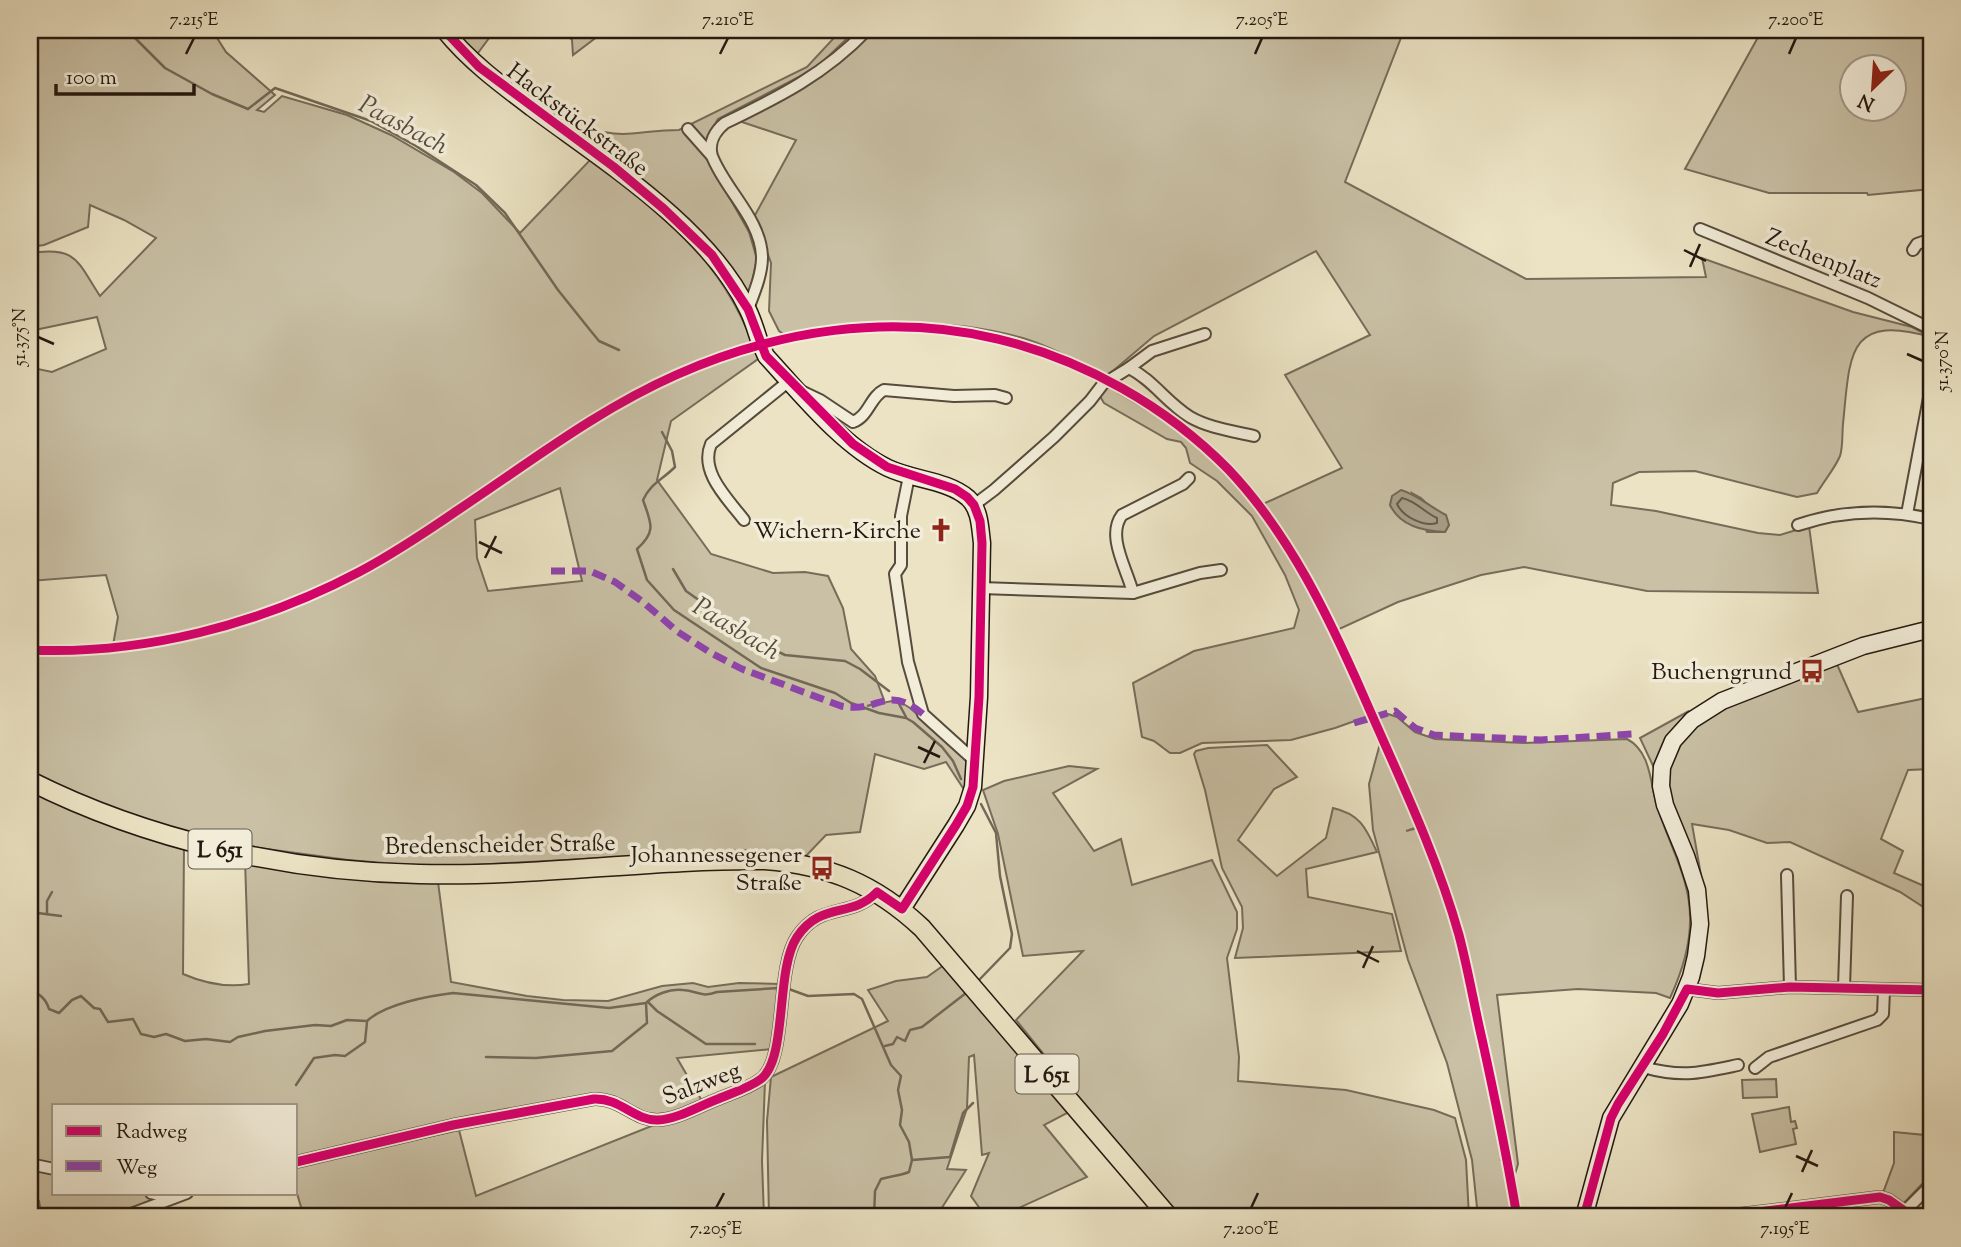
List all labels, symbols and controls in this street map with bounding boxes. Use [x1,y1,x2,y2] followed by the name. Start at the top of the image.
[170,8,219,34] text: 7.215°E
[702,8,754,34] text: 7.210°E
[1236,8,1288,34] text: 7.205°E
[1768,8,1824,34] text: 7.200°E
[56,52,194,96] scale bar
[1839,52,1909,122] north arrow
[499,56,655,185] street label: Hackstückstraße
[66,64,117,94] text: 100 m
[1854,86,1879,117] text: N
[351,87,455,165] water label: Paasbach
[1760,221,1886,299] street label: Zechenplatz
[8,308,34,367] text: 51.375°N
[1931,331,1957,392] text: 51.370°N
[753,515,921,549] place label: Wichern-Kirche
[927,516,955,544] church icon: Wichern-Kirche
[685,589,787,671] water label: Paasbach
[1651,656,1792,690] place label: Buchengrund
[1798,657,1826,685] bus stop icon: Buchengrund
[384,827,616,865] street label: Bredenscheider Straße
[188,830,252,869] road number: L 651
[629,839,802,901] place label: Johannessegener Straße
[808,854,836,882] bus stop icon: Johannessegener Straße
[658,1054,746,1115] street label: Salzweg
[1016,1054,1078,1093] road number: L 651
[52,1104,298,1194] legend
[116,1118,187,1148] text: Radweg
[116,1154,157,1184] text: Weg
[690,1217,742,1243] text: 7.205°E
[1223,1217,1279,1243] text: 7.200°E
[1760,1217,1810,1243] text: 7.195°E

